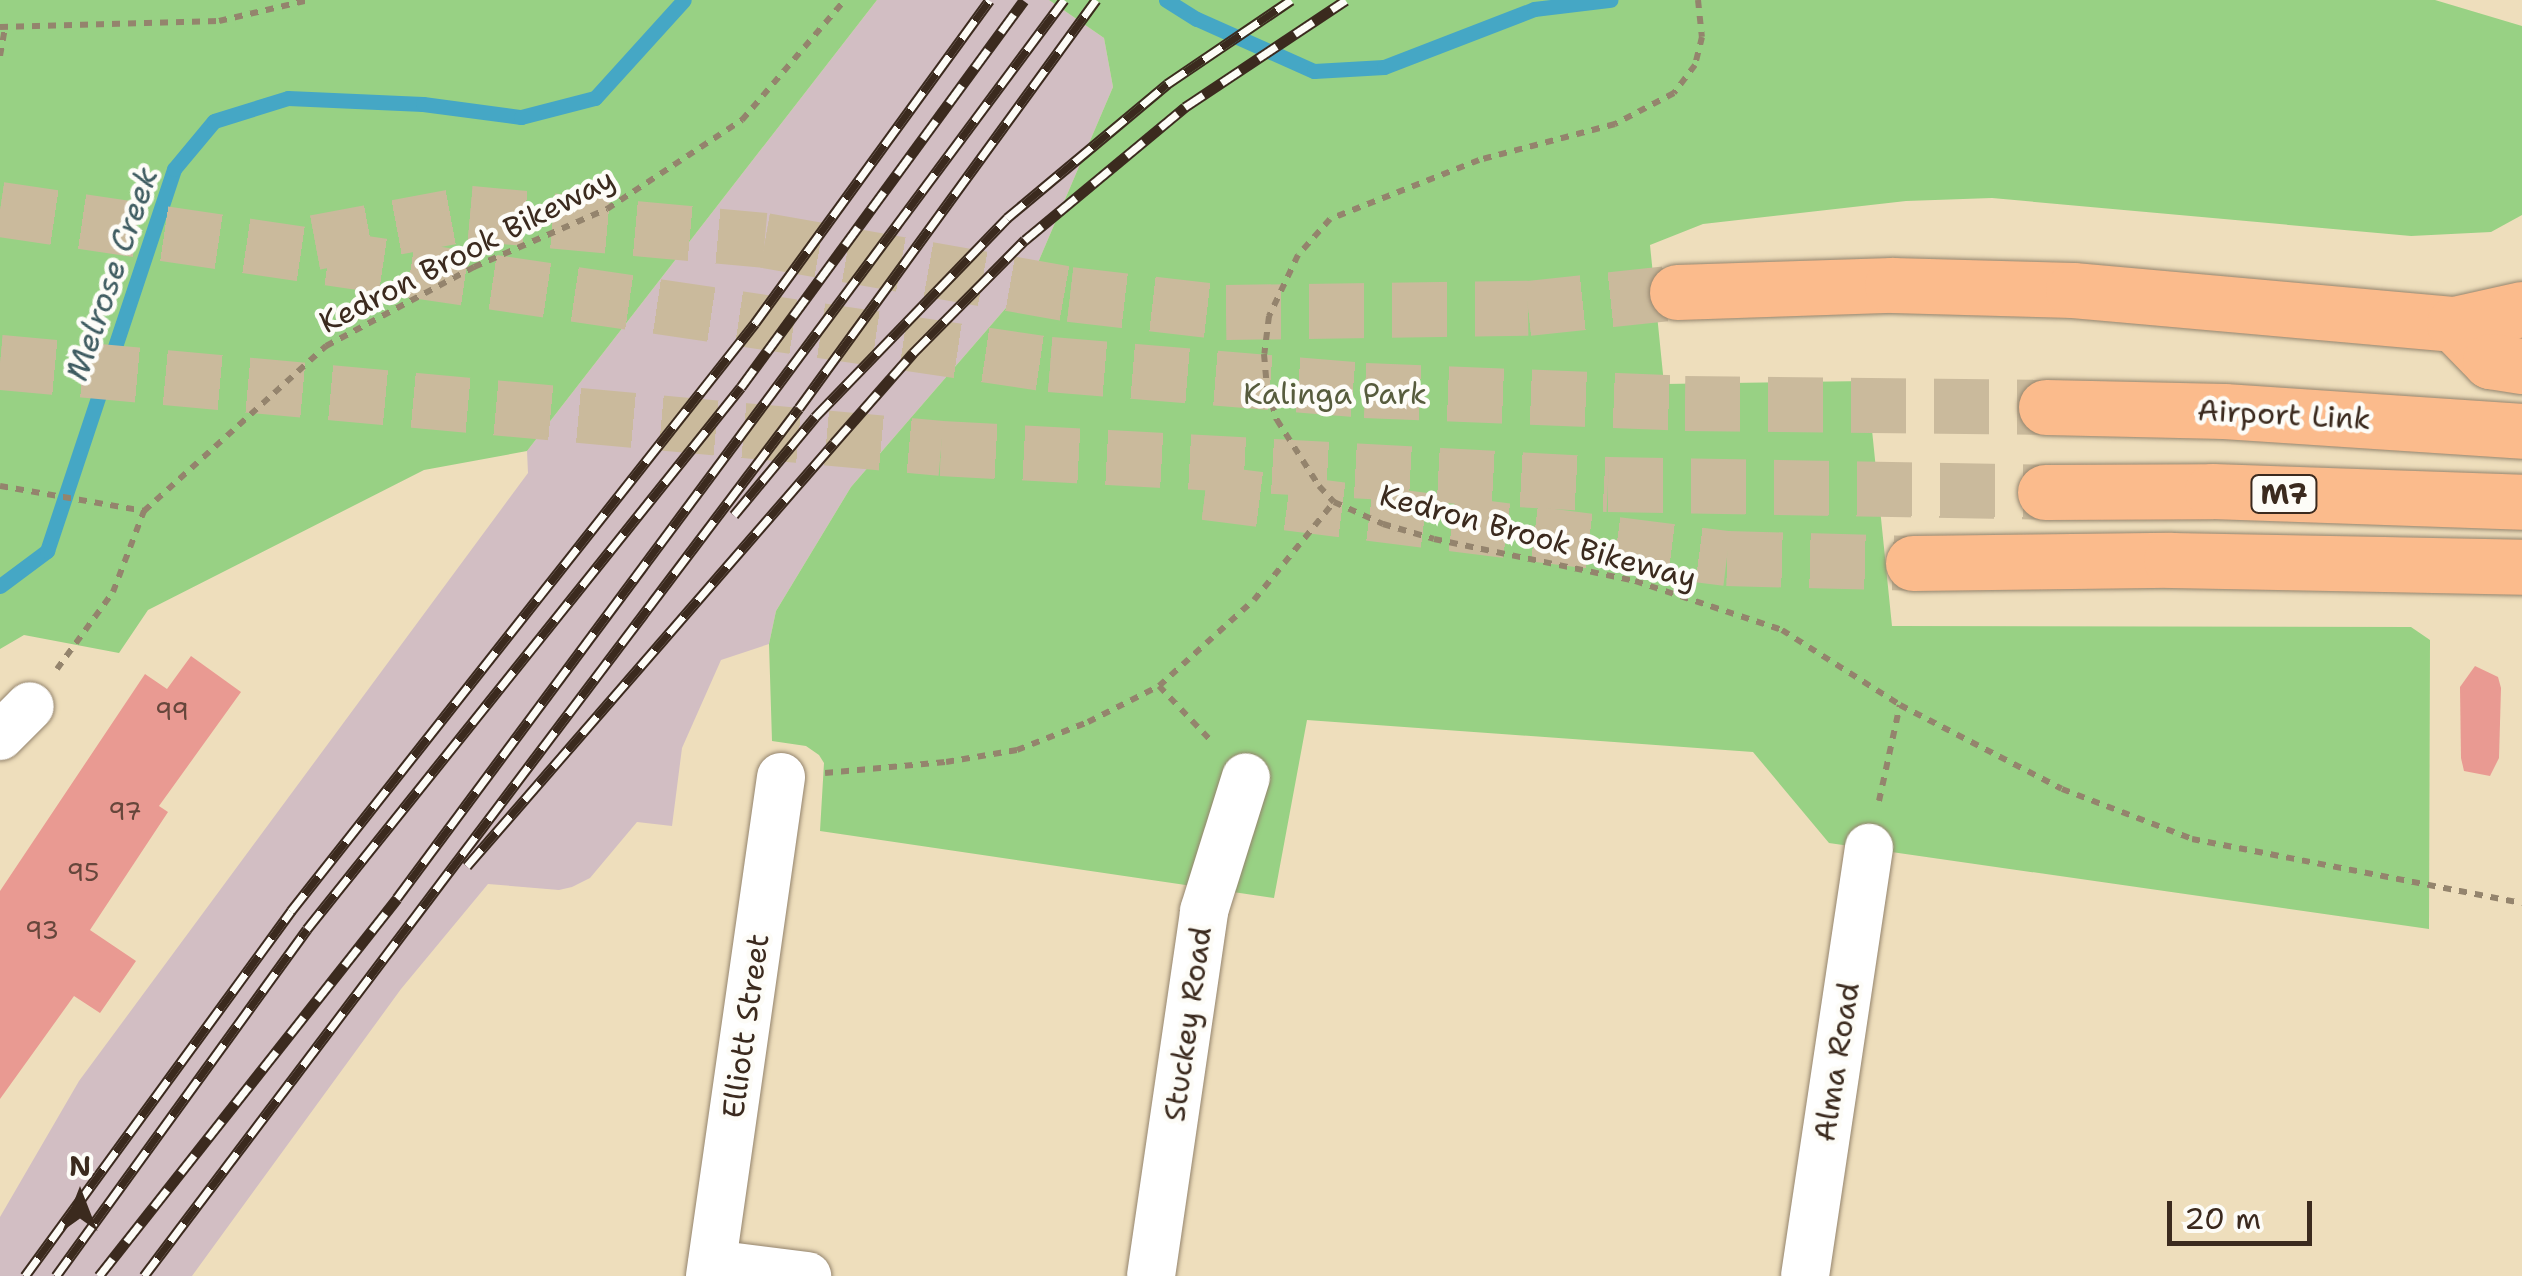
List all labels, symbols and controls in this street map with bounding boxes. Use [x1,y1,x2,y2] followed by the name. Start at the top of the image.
[313,161,621,341] street label: Kedron Brook Bikeway
[58,162,166,386] water label: Melrose Creek
[1243,376,1427,412] park label: Kalinga Park
[2196,392,2372,438] street label: Airport Link
[2249,471,2319,517] road number: M7
[1376,477,1700,597] street label: Kedron Brook Bikeway
[155,696,189,726] house number: 99
[108,796,142,826] house number: 97
[67,857,99,887] house number: 95
[25,915,59,945] house number: 93
[1157,924,1219,1124] street label: Stuckey Road
[715,931,777,1121] street label: Elliott Street
[1807,980,1867,1144] street label: Alma Road
[30,1146,130,1246] north arrow
[69,1147,91,1185] text: N
[2172,1181,2317,1243] scale bar
[2184,1198,2261,1239] text: 20 m

